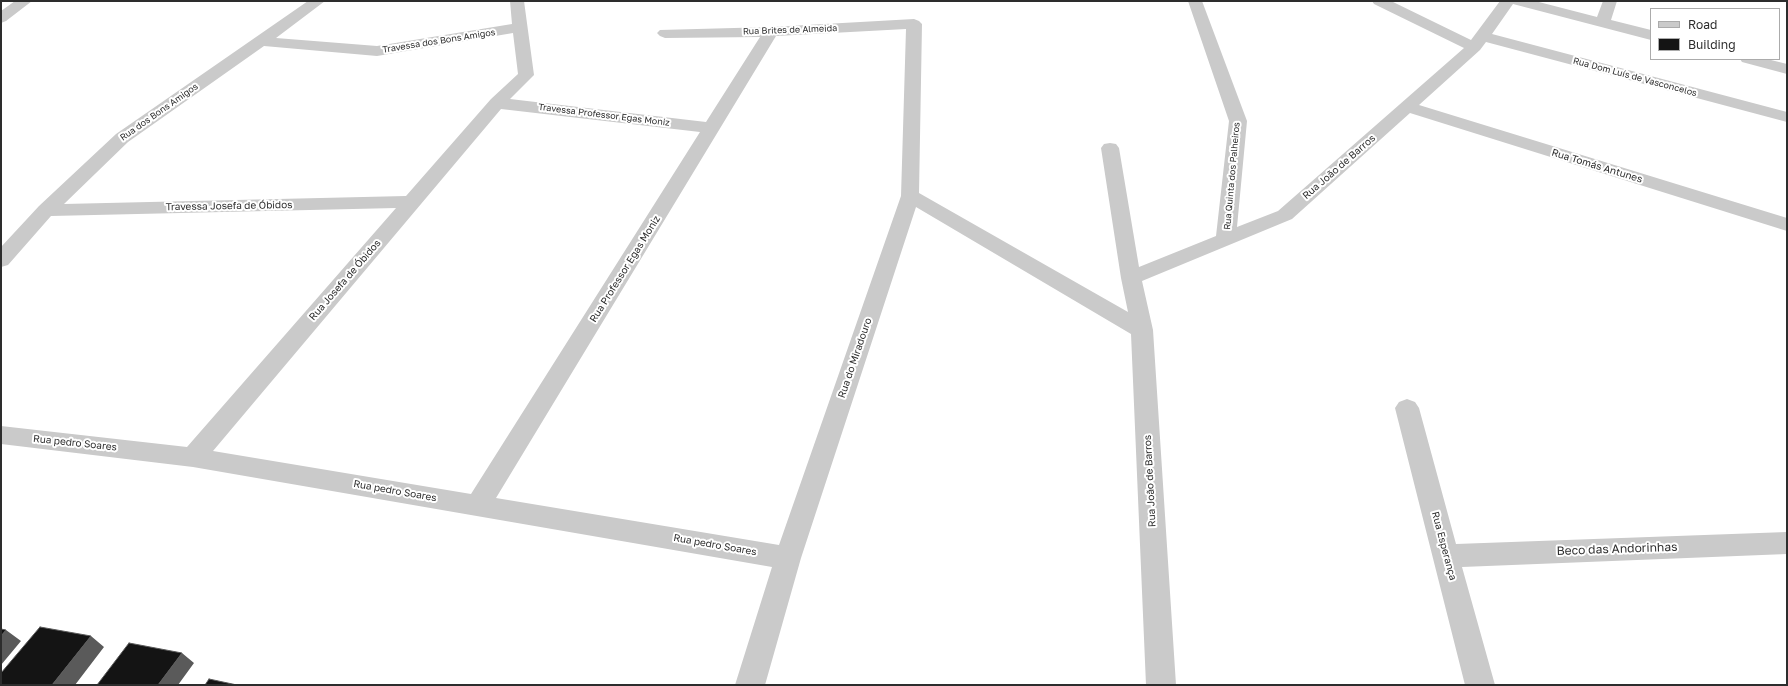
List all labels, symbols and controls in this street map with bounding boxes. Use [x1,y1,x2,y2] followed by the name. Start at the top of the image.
[1650,8,1780,60] legend
[1688,17,1717,32] text: Road
[743,23,837,37] street label: Rua Brites de Almeida
[382,27,496,55] street label: Travessa dos Bons Amigos
[1688,37,1736,52] text: Building
[1572,55,1698,99] street label: Rua Dom Luís de Vasconcelos
[118,81,200,143] street label: Rua dos Bons Amigos
[538,102,670,128] street label: Travessa Professor Egas Moniz
[1222,122,1242,230] street label: Rua Quinta dos Palheiros
[1300,132,1378,202] street label: Rua João de Barros
[1550,146,1644,186] street label: Rua Tomás Antunes
[166,199,292,213] street label: Travessa Josefa de Óbidos
[587,213,663,325] street label: Rua Professor Egas Moniz
[307,237,383,323] street label: Rua Josefa de Óbidos
[836,316,874,400] street label: Rua do Miradouro
[33,433,117,453] street label: Rua pedro Soares
[1142,435,1158,527] street label: Rua João de Barros
[353,478,437,504] street label: Rua pedro Soares
[1429,510,1459,582] street label: Rua Esperança
[673,532,757,558] street label: Rua pedro Soares
[1556,540,1678,558] street label: Beco das Andorinhas

